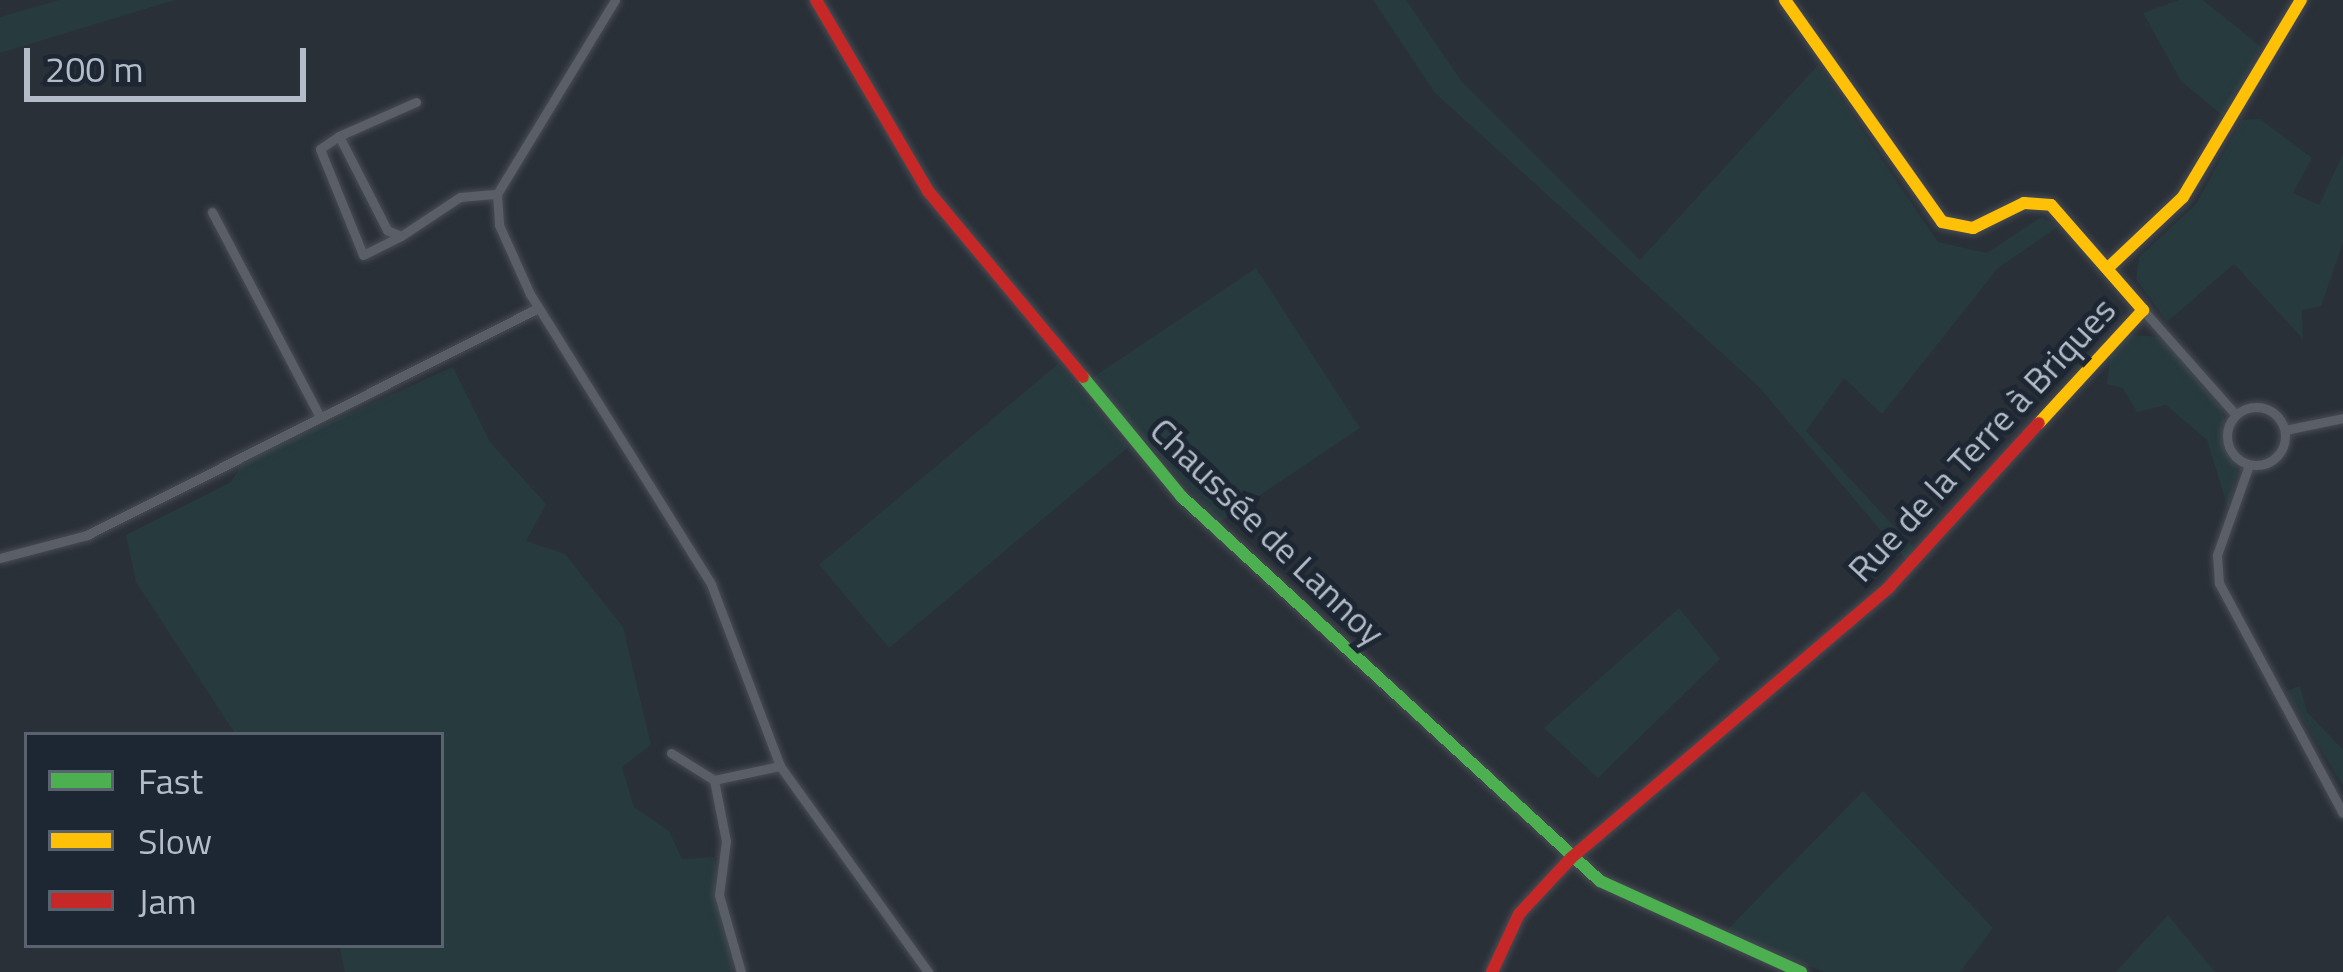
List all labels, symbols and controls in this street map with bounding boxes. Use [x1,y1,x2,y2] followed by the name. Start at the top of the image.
[30,24,312,98] scale bar
[45,41,144,96] text: 200 m
[1838,288,2124,590] street label: Rue de la Terre à Briques
[1142,408,1394,654] street label: Chaussée de Lannoy
[24,732,444,948] legend
[138,753,203,808] text: Fast
[138,813,212,868] text: Slow
[138,873,197,928] text: Jam

